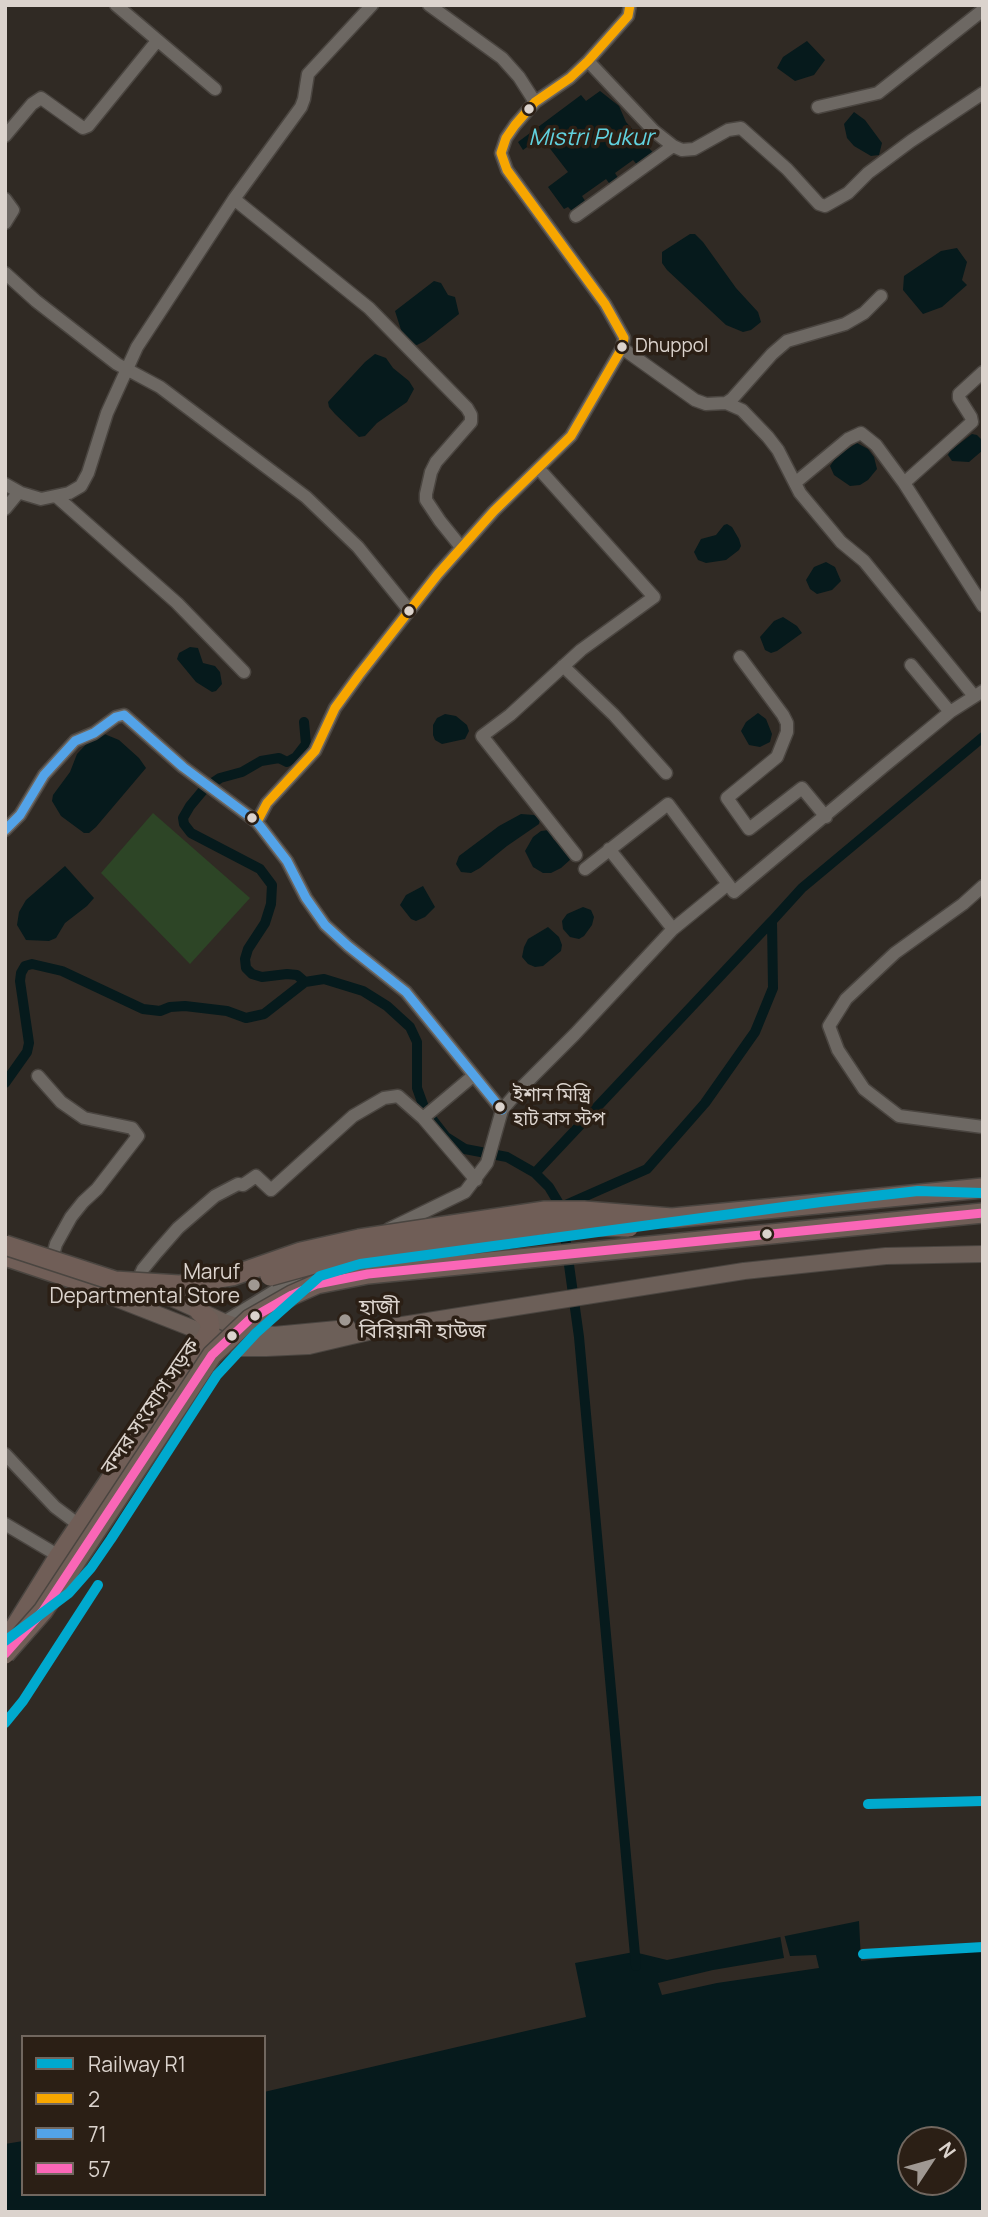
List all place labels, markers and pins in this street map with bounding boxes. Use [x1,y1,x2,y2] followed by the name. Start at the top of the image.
[522,102,536,116] unlabelled marker
[635,336,709,358] place label: Dhuppol
[615,340,629,354] marker: Dhuppol
[402,604,416,618] unlabelled marker
[245,811,259,825] unlabelled marker
[513,1085,605,1129] place label: ইশান মিস্ত্রি হাট বাস স্টপ
[493,1100,507,1114] marker: ইশান মিস্ত্রি হাট বাস স্টপ
[760,1227,774,1241] unlabelled marker
[50,1260,240,1310] place label: Maruf Departmental Store
[246,1277,262,1293] marker: Maruf Departmental Store
[359,1295,486,1345] place label: হাজী বিরিয়ানী হাউজ
[248,1309,262,1323] unlabelled marker
[337,1312,353,1328] marker: হাজী বিরিয়ানী হাউজ
[225,1329,239,1343] unlabelled marker

